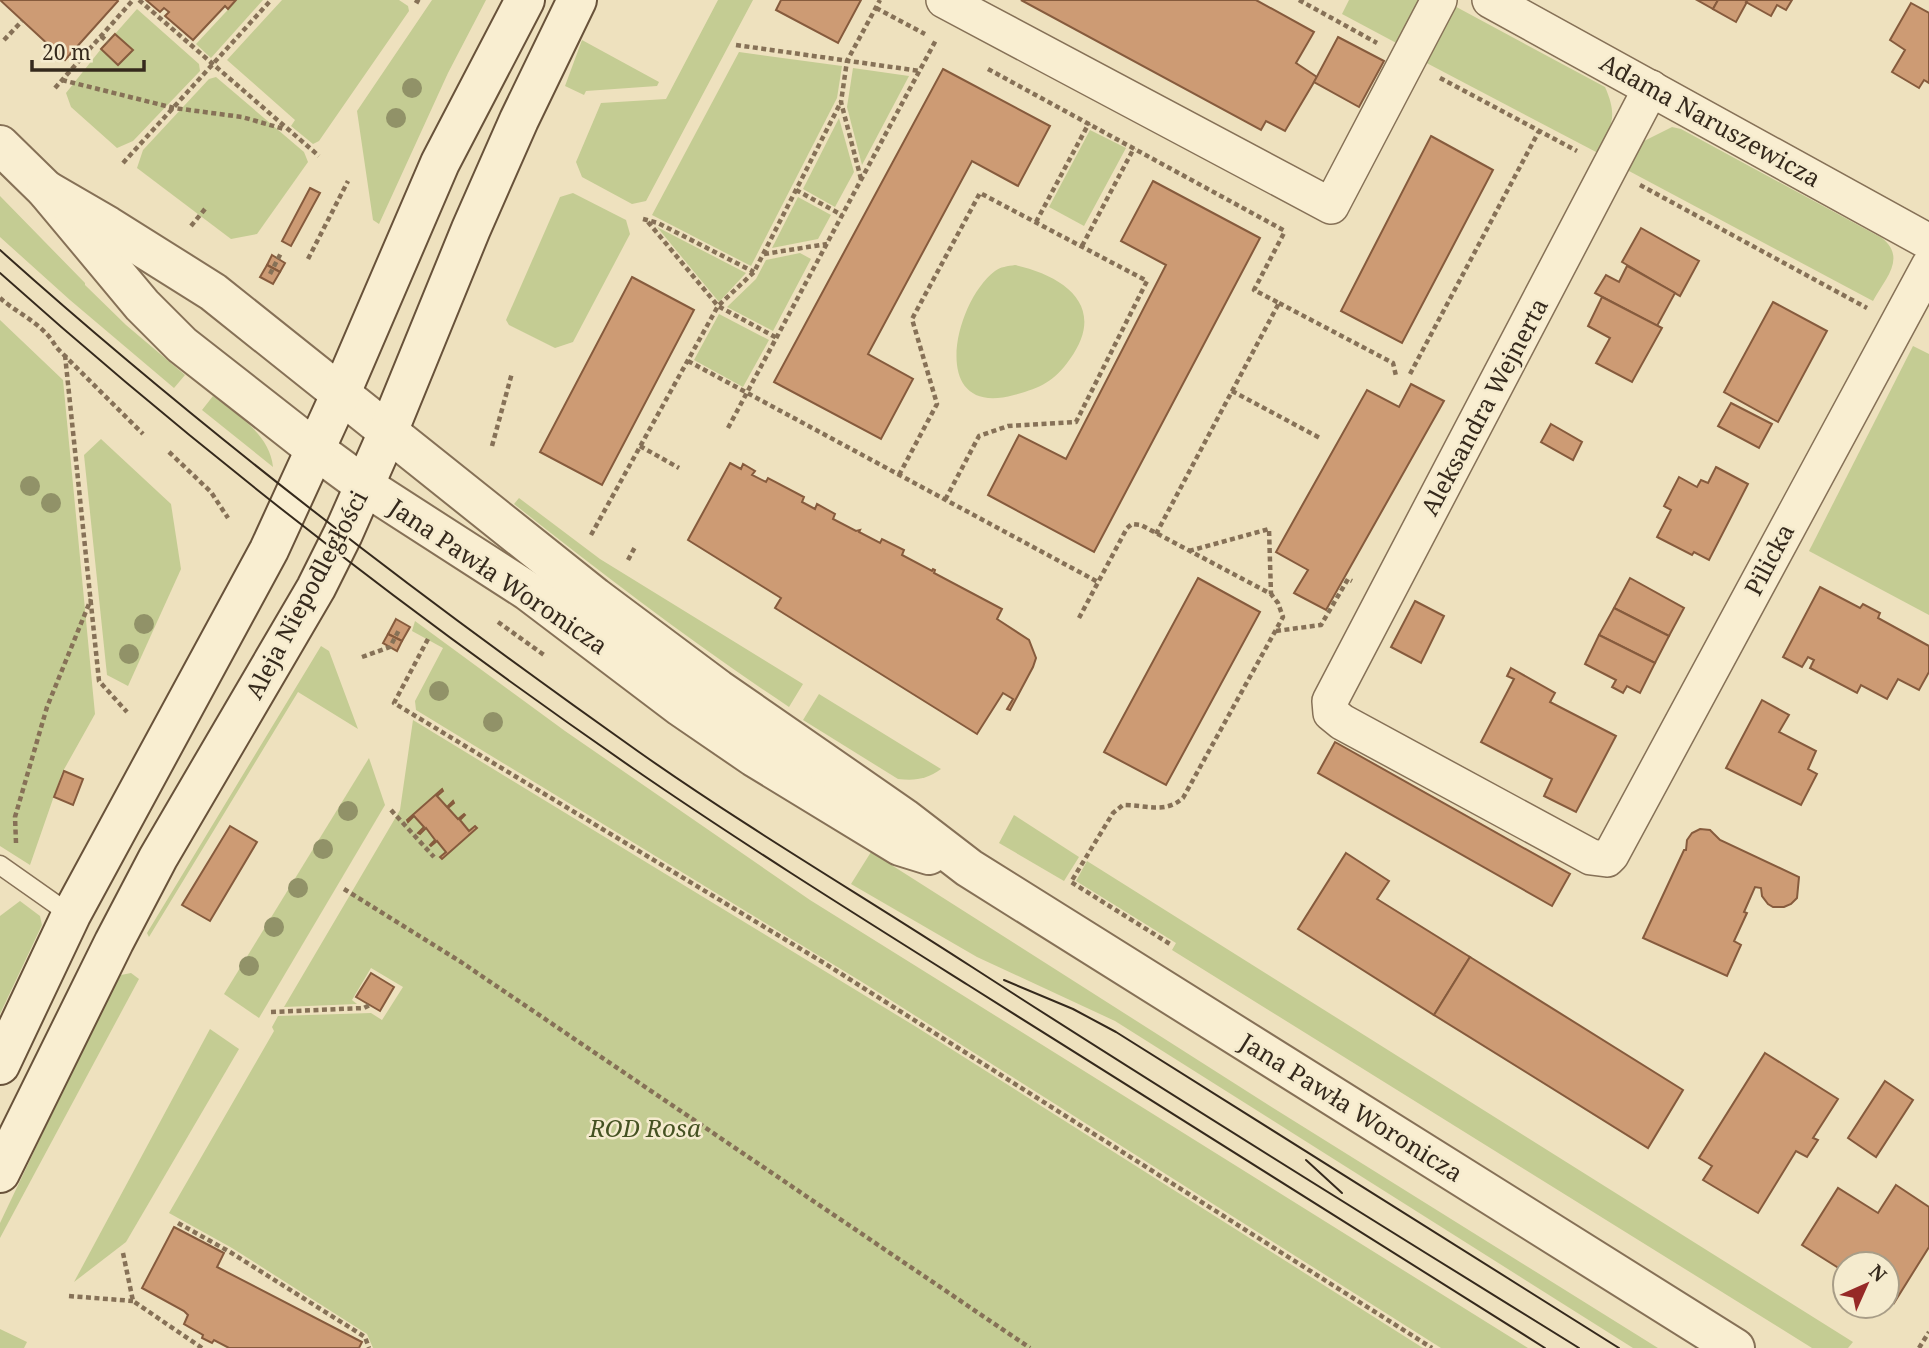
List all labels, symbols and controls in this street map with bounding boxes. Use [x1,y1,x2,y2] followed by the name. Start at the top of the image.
[32,28,144,72] scale bar
[42,38,91,66] text: 20 m
[1595,45,1827,194] street label: Adama Naruszewicza
[1412,292,1555,521] street label: Aleksandra Wejnerta
[237,484,375,704] street label: Aleja Niepodległości
[382,490,615,661] street label: Jana Pawła Woronicza
[1736,518,1801,601] street label: Pilicka
[1233,1024,1469,1189] street label: Jana Pawła Woronicza
[588,1111,701,1144] park label: ROD Rosa
[1831,1250,1901,1320] north arrow
[1864,1258,1893,1287] text: N

